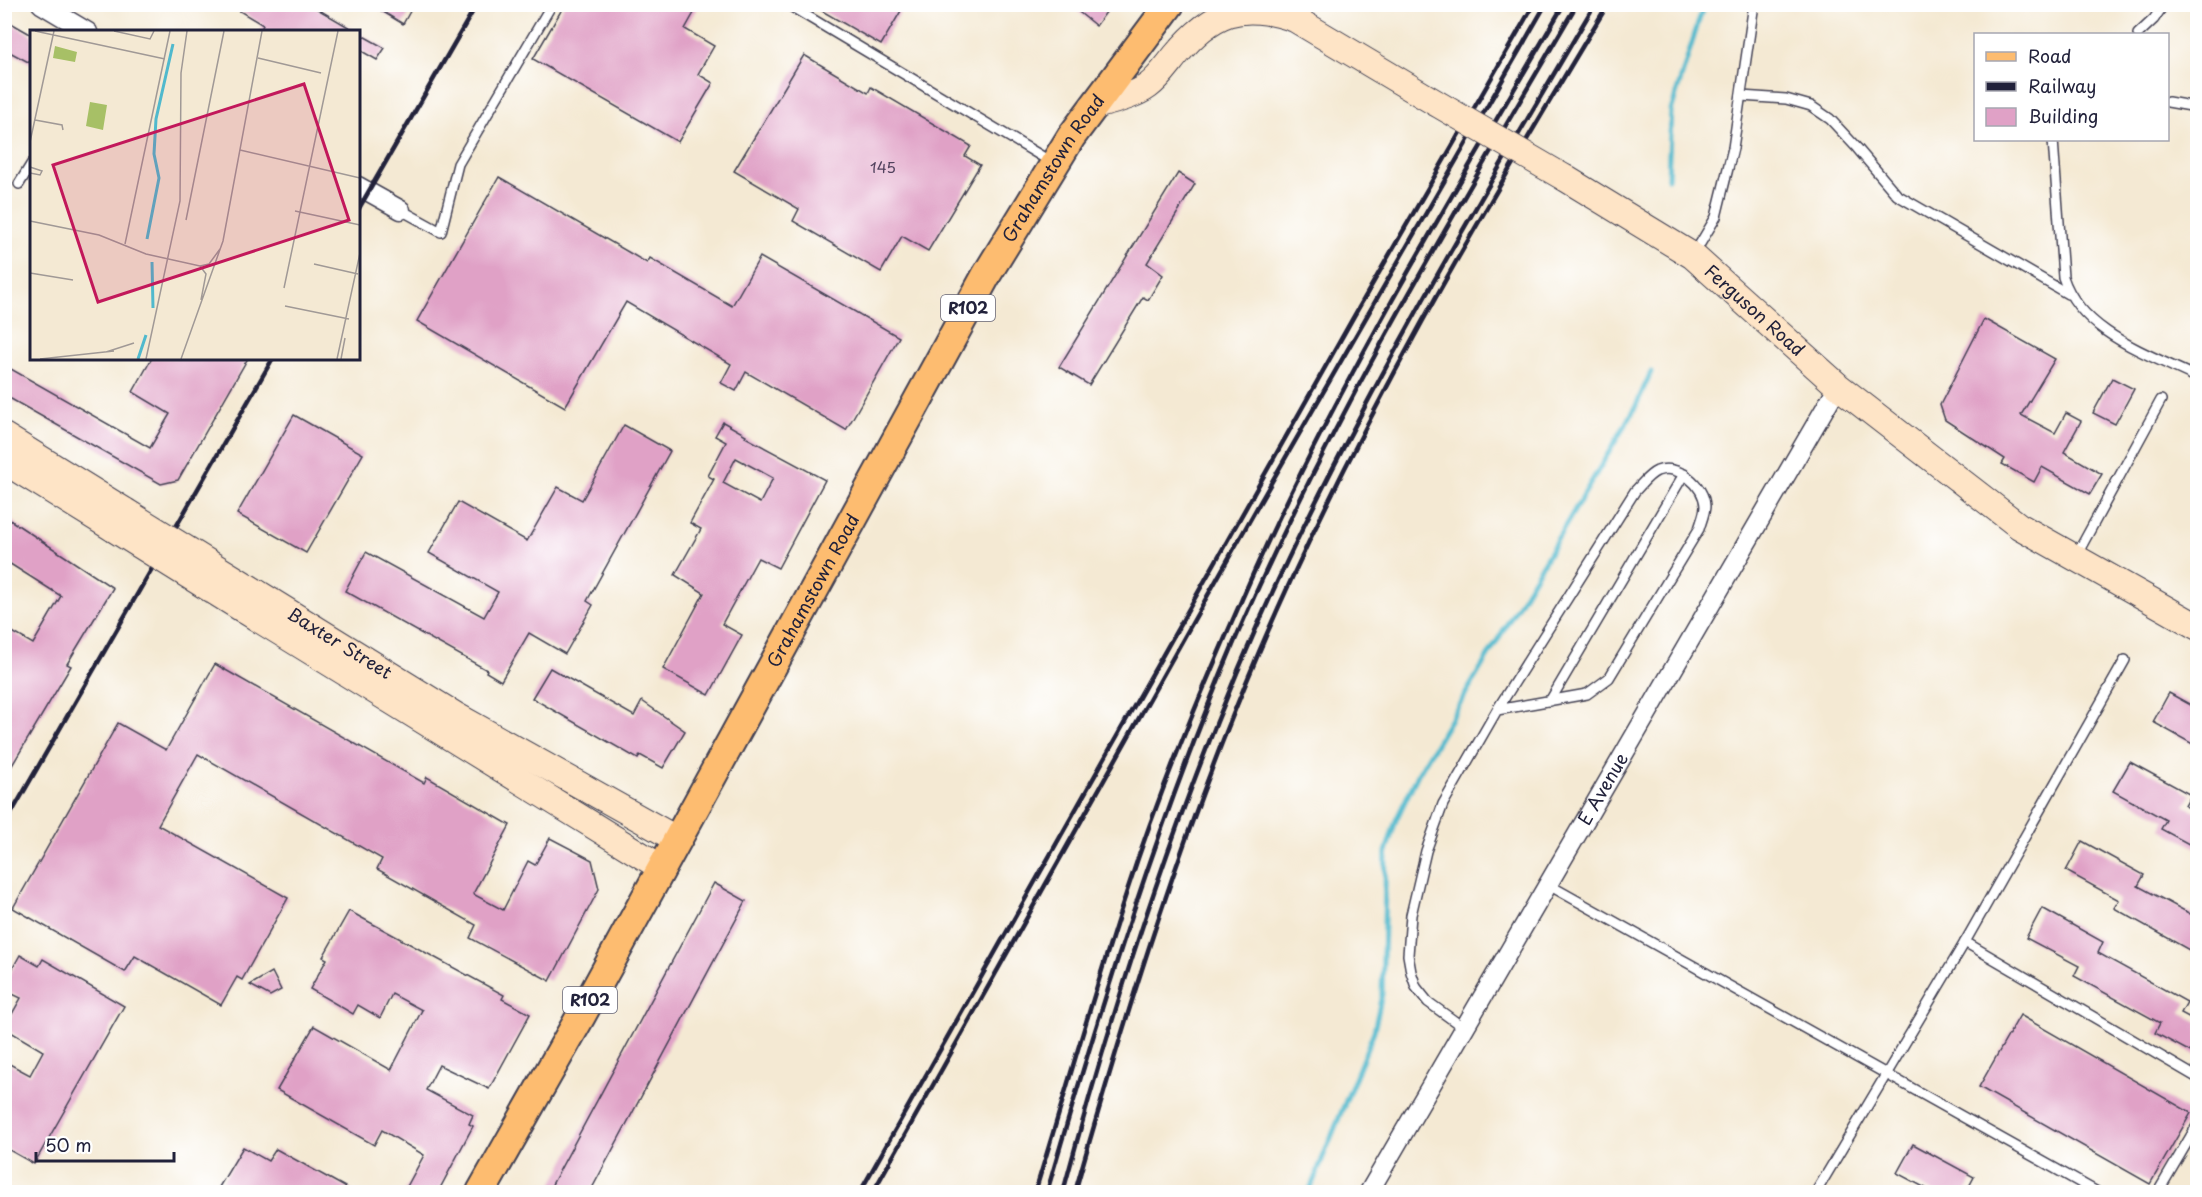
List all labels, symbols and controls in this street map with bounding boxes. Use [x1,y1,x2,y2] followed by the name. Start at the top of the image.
[30,30,360,360] inset map
[1974,33,2169,141] legend
[2028,42,2072,69] text: Road
[2028,72,2096,99] text: Railway
[995,88,1110,247] street label: Grahamstown Road
[2028,102,2098,129] text: Building
[870,155,896,178] house number: 145
[1699,257,1811,362] street label: Ferguson Road
[941,295,995,321] road number: R102
[759,508,865,672] street label: Grahamstown Road
[282,600,398,685] street label: Baxter Street
[1570,747,1634,830] street label: E Avenue
[563,987,617,1013] road number: R102
[36,1125,174,1163] scale bar
[45,1131,92,1158] text: 50 m

